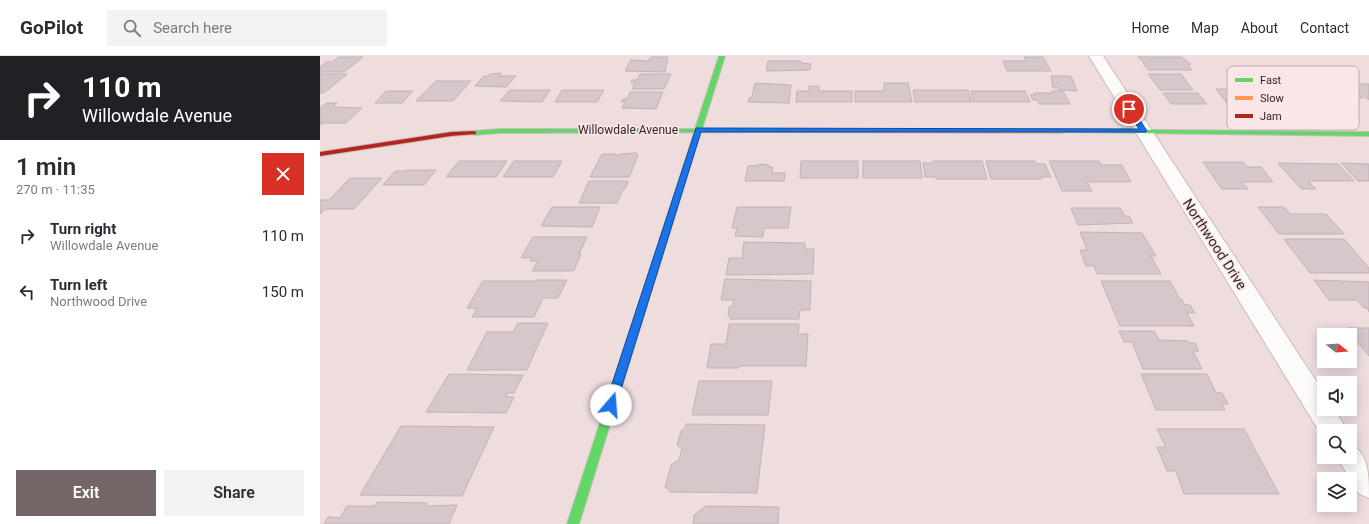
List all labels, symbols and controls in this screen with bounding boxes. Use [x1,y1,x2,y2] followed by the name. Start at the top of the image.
[107,10,387,46] search box
[20,16,83,39] text: GoPilot
[121,17,143,39] icon: search
[153,19,232,37] text: Search here
[1131,20,1169,36] text: Home
[1191,20,1219,36] text: Map
[1241,20,1278,36] text: About
[1300,20,1349,36] text: Contact
[1227,66,1359,130] legend
[82,71,161,104] text: 110 m
[16,72,68,124] icon: right
[1260,74,1282,87] text: Fast
[1112,92,1146,126] pin
[1260,92,1284,105] text: Slow
[1118,98,1140,120] icon: arrive
[82,105,232,126] text: Willowdale Avenue
[1260,110,1282,123] text: Jam
[578,123,678,137] street label: Willowdale Avenue
[16,153,76,181] text: 1 min
[262,153,304,195] button: close
[16,182,95,197] text: 270 m · 11:35
[1180,196,1250,292] street label: Northwood Drive
[50,220,116,238] text: Turn right
[16,225,38,247] icon: right
[262,227,304,245] text: 110 m
[50,238,158,253] text: Willowdale Avenue
[50,276,107,294] text: Turn left
[16,281,38,303] icon: left
[262,283,304,301] text: 150 m
[50,294,147,309] text: Northwood Drive
[1317,328,1357,368] north arrow
[1317,328,1357,512] map controls
[1317,376,1357,416] button: sound
[590,384,632,426] position arrow
[1317,424,1357,464] button: search
[16,470,156,516] button: Exit
[164,470,304,516] button: Share
[1317,472,1357,512] button: layers

